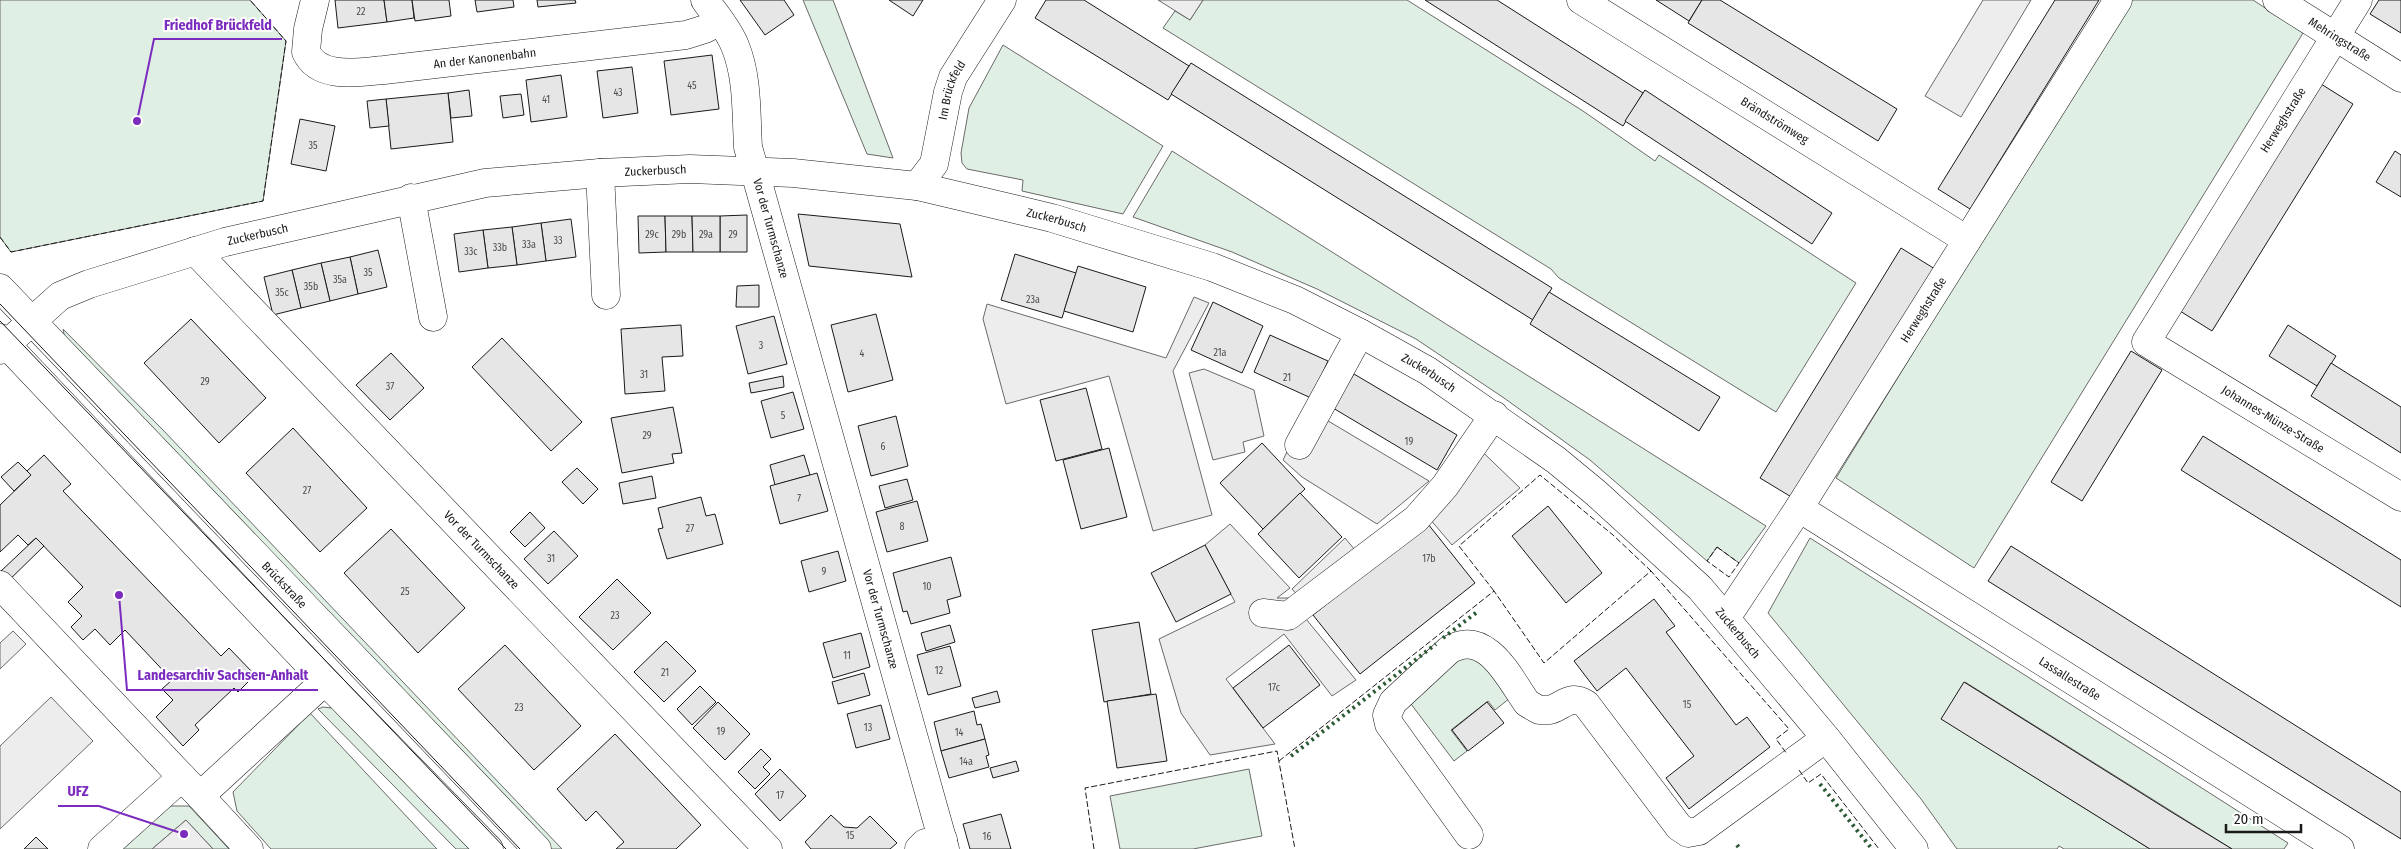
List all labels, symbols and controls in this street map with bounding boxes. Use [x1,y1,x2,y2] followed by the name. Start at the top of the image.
[357,6,366,18] house number: 22
[154,10,282,39] callout: Friedhof Brückfeld
[2306,15,2374,64] street label: Mehringstraße
[164,17,272,34] text: Friedhof Brückfeld
[433,45,537,71] street label: An der Kanonenbahn
[936,58,969,121] street label: Im Brückfeld
[687,80,697,92] house number: 45
[2257,85,2309,155] street label: Herweghstraße
[613,87,623,99] house number: 43
[542,94,550,106] house number: 41
[1738,94,1811,147] street label: Brändströmweg
[308,140,318,152] house number: 35
[624,162,687,179] street label: Zuckerbusch
[750,177,791,280] street label: Vor der Turmschanze
[1025,205,1088,235] street label: Zuckerbusch
[226,221,289,248] street label: Zuckerbusch
[645,229,659,241] house number: 29c
[672,229,686,241] house number: 29b
[699,229,713,241] house number: 29a
[728,229,738,241] house number: 29
[553,235,563,247] house number: 33
[522,239,536,251] house number: 33a
[493,242,507,254] house number: 33b
[464,246,478,258] house number: 33c
[363,267,373,279] house number: 35
[333,274,347,286] house number: 35a
[1898,275,1949,345] street label: Herweghstraße
[304,281,318,293] house number: 35b
[275,287,289,299] house number: 35c
[1026,294,1040,306] house number: 23a
[759,340,764,352] house number: 3
[1214,347,1227,359] house number: 21a
[860,348,865,360] house number: 4
[1399,351,1459,395] street label: Zuckerbusch
[640,369,648,381] house number: 31
[1283,372,1291,384] house number: 21
[200,376,210,388] house number: 29
[386,381,394,393] house number: 37
[2219,383,2327,456] street label: Johannes-Münze-Straße
[781,410,786,422] house number: 5
[642,430,652,442] house number: 29
[1405,436,1414,448] house number: 19
[881,441,886,453] house number: 6
[303,485,311,497] house number: 27
[797,493,801,505] house number: 7
[441,508,522,592] street label: Vor der Turmschanze
[900,521,905,533] house number: 8
[686,523,694,535] house number: 27
[547,553,555,565] house number: 31
[1422,553,1436,565] house number: 17b
[259,559,310,611] street label: Brückstraße
[822,566,827,578] house number: 9
[860,568,901,671] street label: Vor der Turmschanze
[922,581,932,593] house number: 10
[401,586,410,598] house number: 25
[1713,605,1763,661] street label: Zuckerbusch
[611,610,620,622] house number: 23
[843,650,851,662] house number: 11
[2036,654,2103,703] street label: Lassallestraße
[127,661,318,690] callout: Landesarchiv Sachsen-Anhalt
[935,665,944,677] house number: 12
[138,667,310,684] text: Landesarchiv Sachsen-Anhalt
[661,667,669,679] house number: 21
[1268,682,1281,694] house number: 17c
[1683,699,1692,711] house number: 15
[515,702,524,714] house number: 23
[864,722,873,734] house number: 13
[717,726,726,738] house number: 19
[955,727,964,739] house number: 14
[959,756,973,768] house number: 14a
[58,777,99,806] callout: UFZ
[67,783,89,800] text: UFZ
[776,790,784,802] house number: 17
[2226,802,2301,834] scale bar
[2234,810,2264,828] text: 20 m
[846,830,855,842] house number: 15
[983,831,991,843] house number: 16

